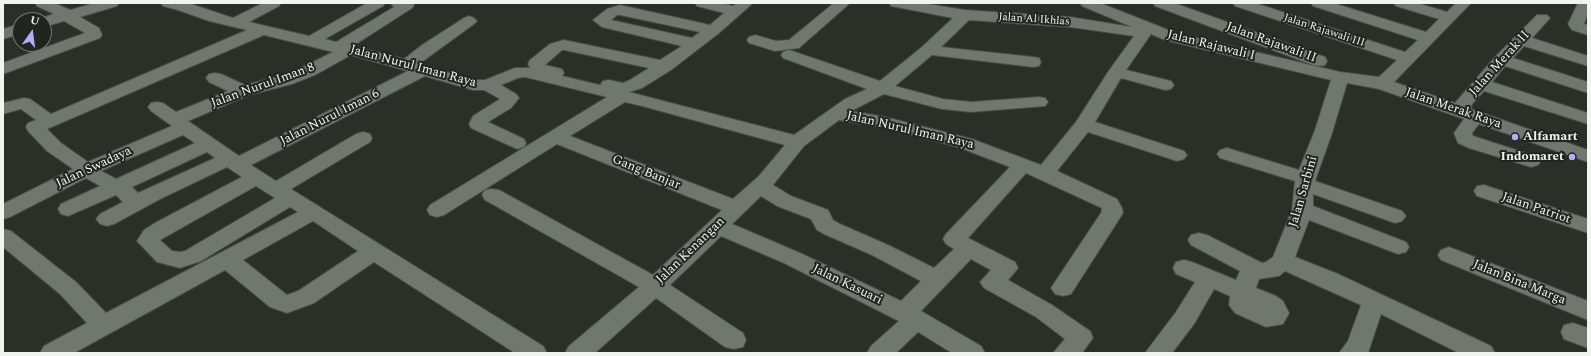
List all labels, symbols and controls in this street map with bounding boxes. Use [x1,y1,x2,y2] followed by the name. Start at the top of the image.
[28,11,41,30] text: U
[998,11,1070,29] street label: Jalan Al Ikhlas
[12,12,52,52] north arrow
[1282,12,1366,50] street label: Jalan Rajawali III
[1224,19,1318,67] street label: Jalan Rajawali II
[1166,28,1256,64] street label: Jalan Rajawali I
[1466,28,1534,100] street label: Jalan Merak II
[348,43,478,91] street label: Jalan Nurul Iman Raya
[209,60,317,112] street label: Jalan Nurul Iman 8
[1403,85,1503,133] street label: Jalan Merak Raya
[278,86,382,150] street label: Jalan Nurul Iman 6
[845,109,975,153] street label: Jalan Nurul Iman Raya
[1523,129,1578,145] place label: Alfamart
[1510,132,1520,142] marker: Alfamart
[54,144,134,192] street label: Jalan Swadaya
[1501,149,1564,165] place label: Indomaret
[610,152,682,194] street label: Gang Banjar
[1567,152,1577,162] marker: Indomaret
[1286,154,1322,230] street label: Jalan Sarbini
[1499,190,1573,228] street label: Jalan Patriot
[653,214,729,288] street label: Jalan Kenangan
[1470,257,1568,309] street label: Jalan Bina Marga
[809,261,885,309] street label: Jalan Kasuari

